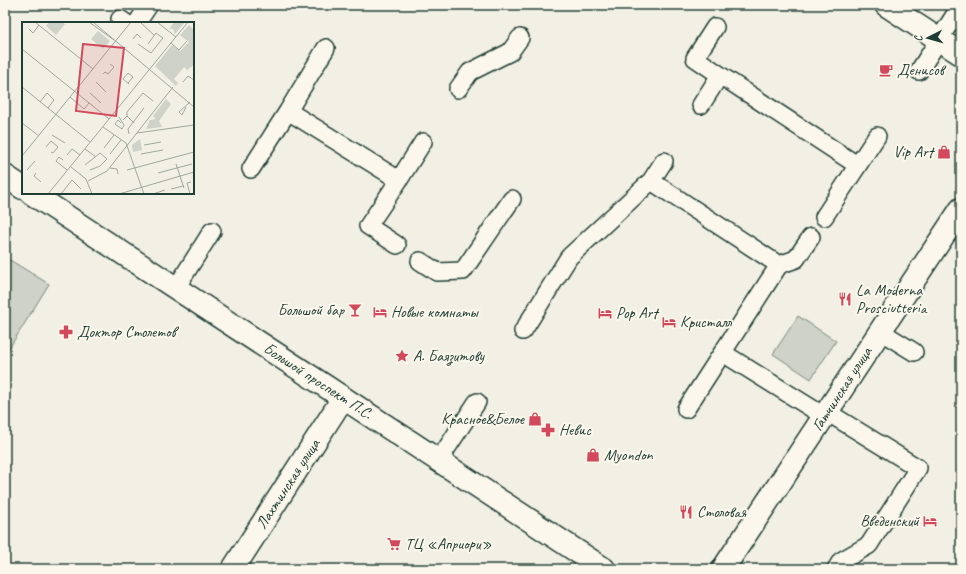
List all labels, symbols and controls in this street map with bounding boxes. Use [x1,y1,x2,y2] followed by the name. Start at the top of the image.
[908,18,948,58] north arrow
[22,22,194,194] inset map
[911,34,925,42] text: С
[897,60,947,80] place label: Денисов
[878,62,894,78] cafe icon: Денисов
[893,142,936,162] place label: Vip Art
[936,144,952,160] shop icon: Vip Art
[856,280,928,318] place label: La Moderna Prosciutteria
[837,291,853,307] restaurant icon: La Moderna Prosciutteria
[278,300,345,320] place label: Большой бар
[347,302,363,318] bar icon: Большой бар
[391,302,479,322] place label: Новые комнаты
[616,303,660,323] place label: Pop Art
[372,304,388,320] hotel icon: Новые комнаты
[597,305,613,321] hotel icon: Pop Art
[680,312,733,332] place label: Кристалл
[661,314,677,330] hotel icon: Кристалл
[77,322,180,342] place label: Доктор Столетов
[58,324,74,340] pharmacy icon: Доктор Столетов
[260,338,377,424] street label: Большой проспект П.С.
[807,342,877,435] street label: Гатчинская улица
[413,346,486,366] place label: А. Баязитову
[394,348,410,364] place icon: А. Баязитову
[441,409,526,429] place label: Красное&Белое
[527,411,543,427] shop icon: Красное&Белое
[559,420,592,440] place label: Невис
[540,422,556,438] pharmacy icon: Невис
[251,434,325,533] street label: Лахтинская улица
[604,445,654,465] place label: Myondon
[585,447,601,463] shop icon: Myondon
[697,502,747,522] place label: Столовая
[678,504,694,520] restaurant icon: Столовая
[860,511,920,531] place label: Введенский
[922,513,938,529] hotel icon: Введенский
[405,534,492,554] place label: ТЦ «Априори»
[386,536,402,552] supermarket icon: ТЦ «Априори»

